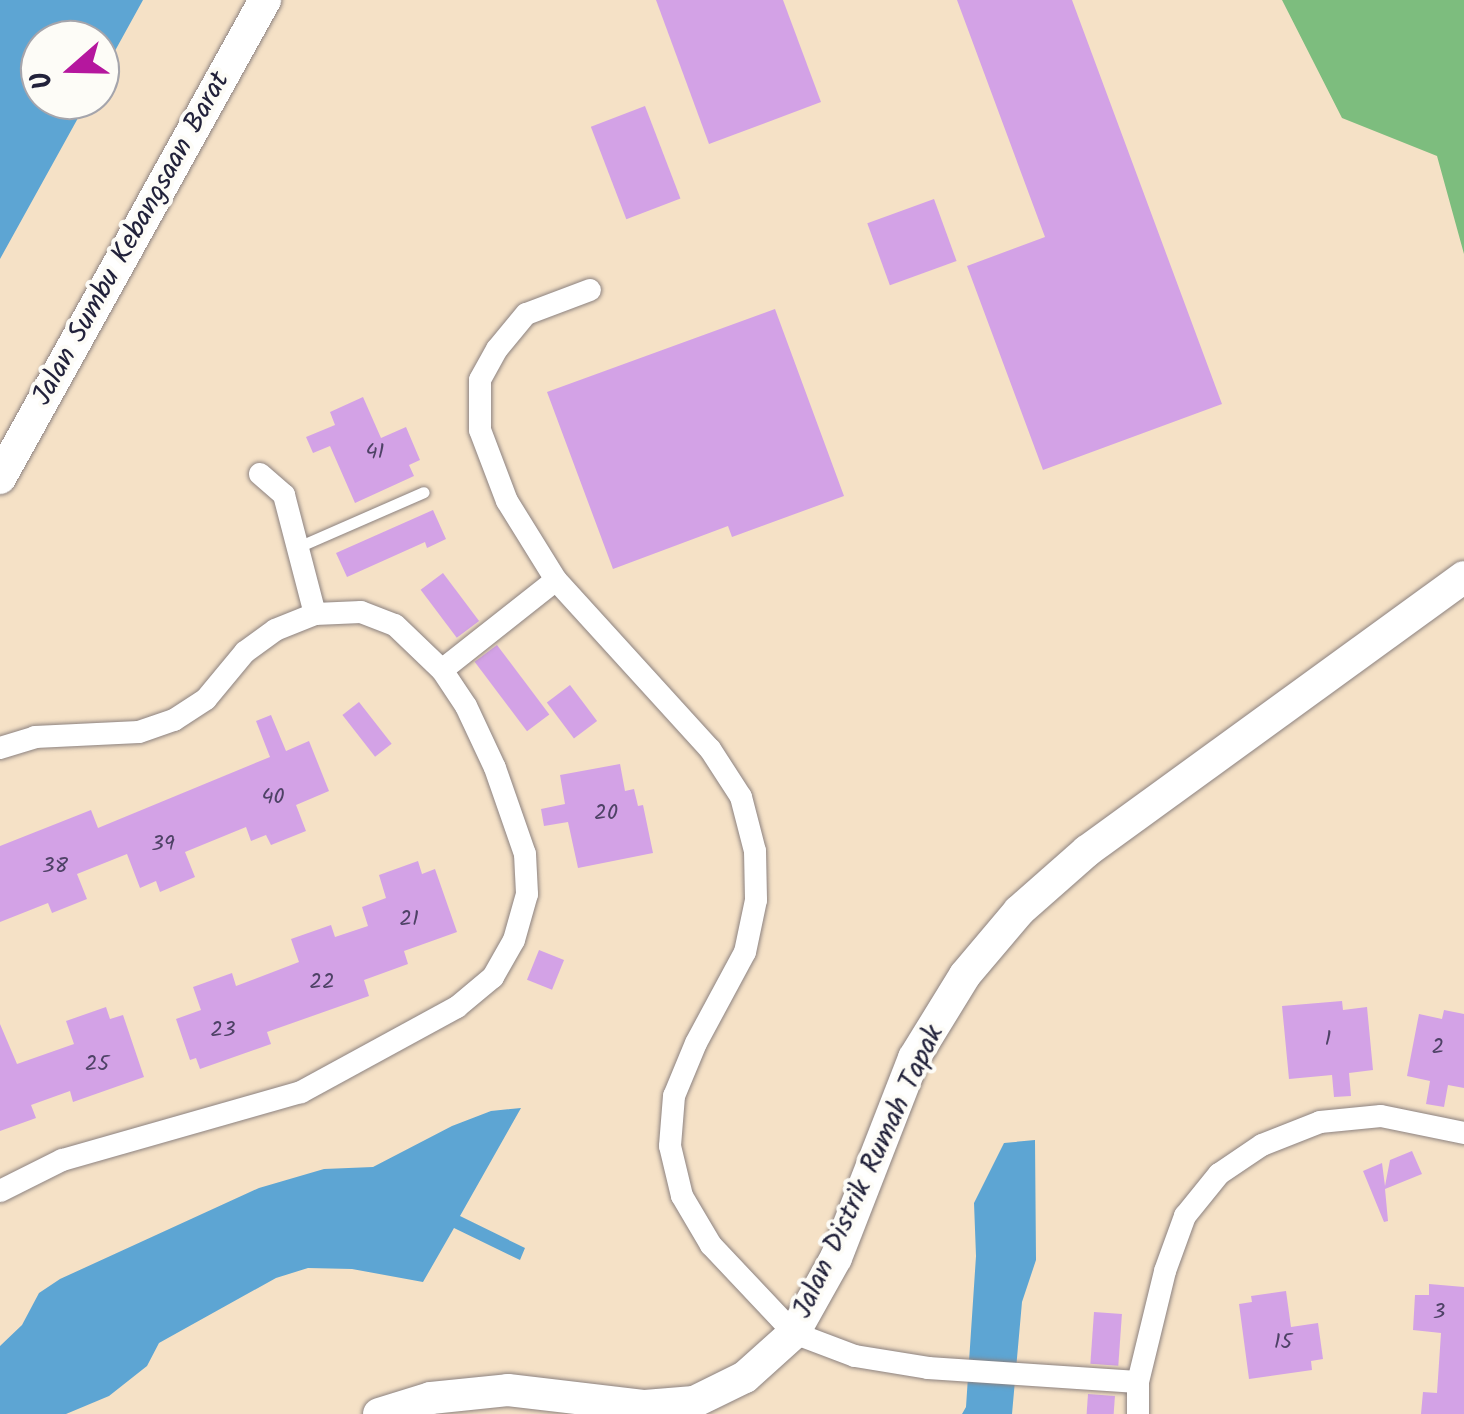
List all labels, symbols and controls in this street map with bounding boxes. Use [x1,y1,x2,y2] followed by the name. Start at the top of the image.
[20,20,120,120] north arrow
[19,64,67,95] text: U
[26,66,238,412] street label: Jalan Sumbu Kebangsaan Barat
[365,440,385,466] house number: 41
[261,785,285,811] house number: 40
[594,801,618,827] house number: 20
[151,832,175,858] house number: 39
[42,854,68,880] house number: 38
[399,907,419,933] house number: 21
[309,970,335,996] house number: 22
[210,1018,236,1044] house number: 23
[786,1020,952,1324] street label: Jalan Distrik Rumah Tapak
[1325,1027,1331,1053] house number: 1
[1432,1035,1444,1061] house number: 2
[85,1052,109,1078] house number: 25
[1433,1300,1445,1326] house number: 3
[1274,1330,1292,1356] house number: 15

